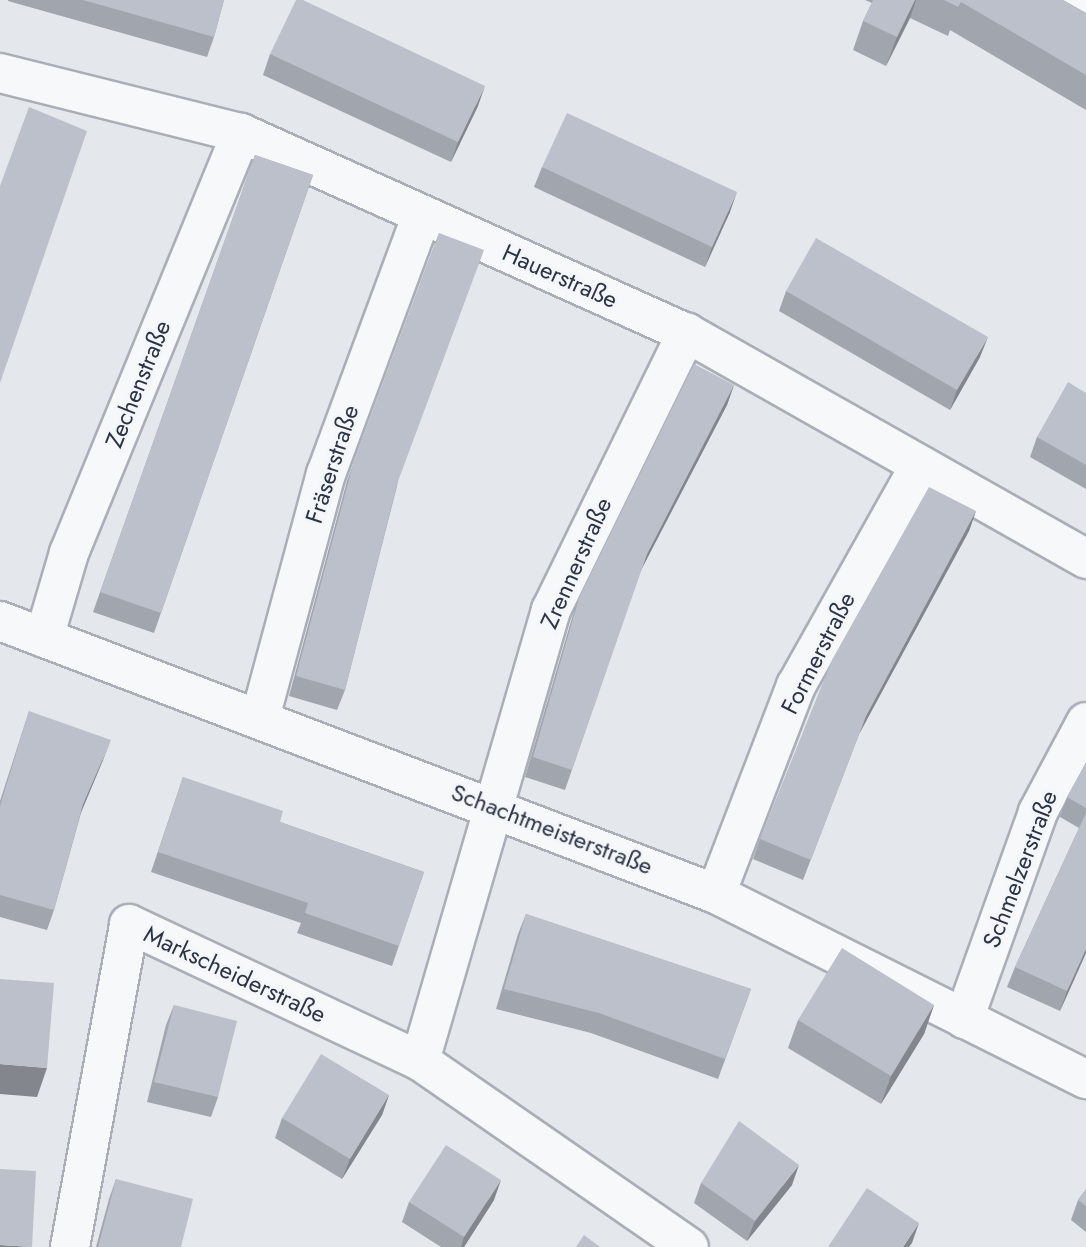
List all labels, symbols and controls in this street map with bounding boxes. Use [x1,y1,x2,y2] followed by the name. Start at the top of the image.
[498,238,622,314] street label: Hauerstraße
[99,316,177,452] street label: Zechenstraße
[299,401,365,527] street label: Fräserstraße
[534,493,618,633] street label: Zrennerstraße
[775,587,861,719] street label: Formerstraße
[447,777,657,881] street label: Schachtmeisterstraße
[977,786,1063,952] street label: Schmelzerstraße
[139,919,331,1029] street label: Markscheiderstraße

